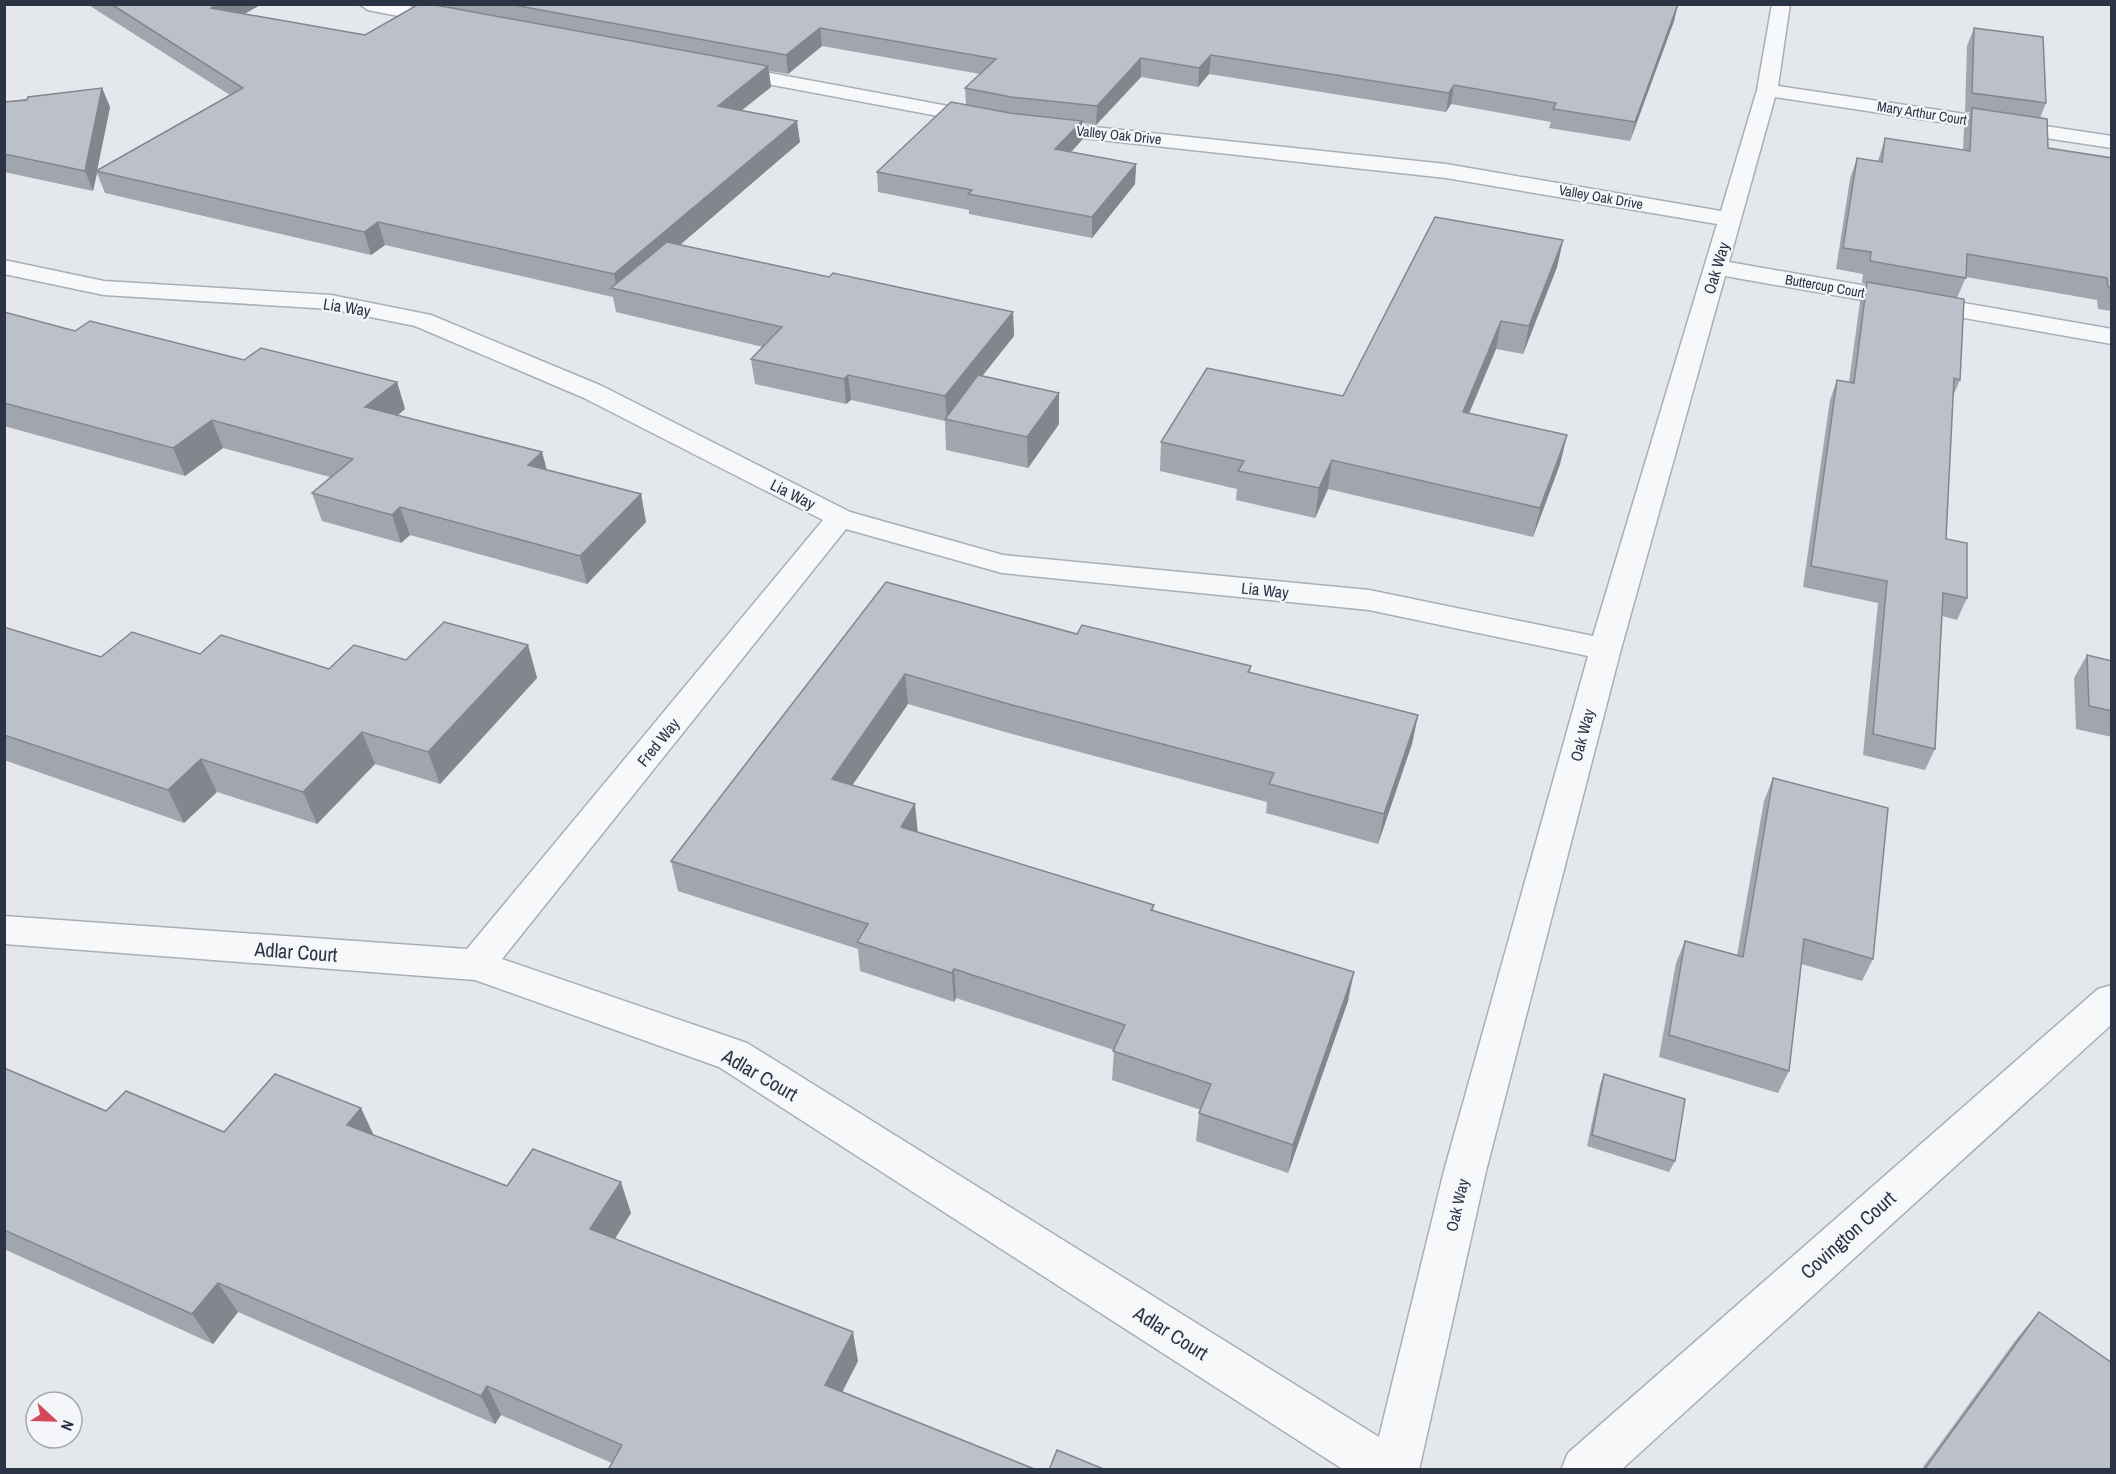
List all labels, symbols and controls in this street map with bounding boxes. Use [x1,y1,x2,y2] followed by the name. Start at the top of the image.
[1876,97,1968,129] street label: Mary Arthur Court
[1076,122,1162,148] street label: Valley Oak Drive
[1557,181,1645,213] street label: Valley Oak Drive
[1698,239,1734,297] street label: Oak Way
[1784,270,1866,302] street label: Buttercup Court
[322,292,373,322] street label: Lia Way
[767,473,820,515] street label: Lia Way
[1240,577,1290,603] street label: Lia Way
[1564,706,1600,764] street label: Oak Way
[632,713,685,771] street label: Fred Way
[253,935,339,968] street label: Adlar Court
[717,1042,803,1107] street label: Adlar Court
[1440,1176,1474,1234] street label: Oak Way
[1794,1184,1901,1285] street label: Covington Court
[1128,1299,1214,1366] street label: Adlar Court
[24,1390,84,1450] north arrow
[56,1417,80,1434] text: N

